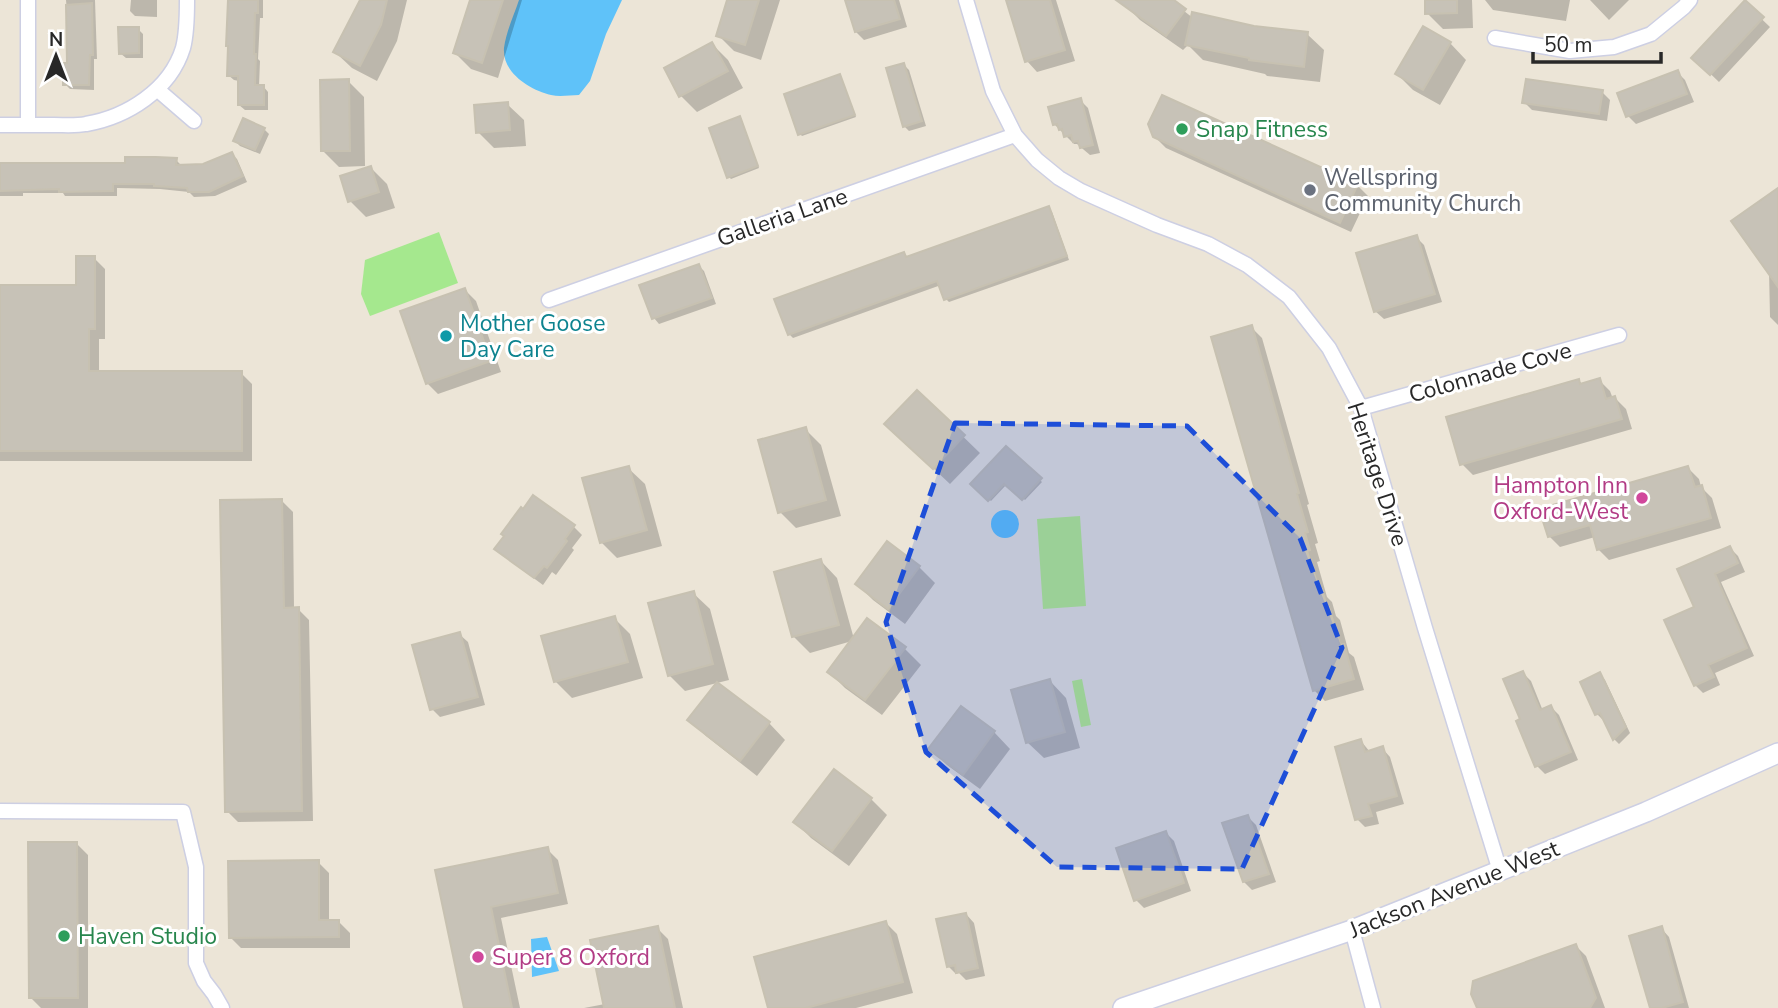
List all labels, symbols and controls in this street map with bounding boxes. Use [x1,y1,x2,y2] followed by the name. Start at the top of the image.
[21,21,91,91] north arrow
[1533,21,1661,65] scale bar
[49,27,63,53] text: N
[1544,31,1593,59] text: 50 m
[1196,114,1328,145] place label: Snap Fitness
[1174,121,1190,137] marker: Snap Fitness
[1324,162,1521,219] place label: Wellspring Community Church
[713,181,852,254] street label: Galleria Lane
[1302,182,1318,198] marker: Wellspring Community Church
[460,308,605,365] place label: Mother Goose Day Care
[438,328,454,344] marker: Mother Goose Day Care
[1405,334,1575,411] street label: Colonnade Cove
[1340,398,1415,550] street label: Heritage Drive
[1493,470,1629,527] place label: Hampton Inn Oxford-West
[1634,490,1650,506] marker: Hampton Inn Oxford-West
[1344,833,1565,946] street label: Jackson Avenue West
[78,921,217,952] place label: Haven Studio
[56,928,72,944] marker: Haven Studio
[492,942,650,973] place label: Super 8 Oxford
[470,949,486,965] marker: Super 8 Oxford

